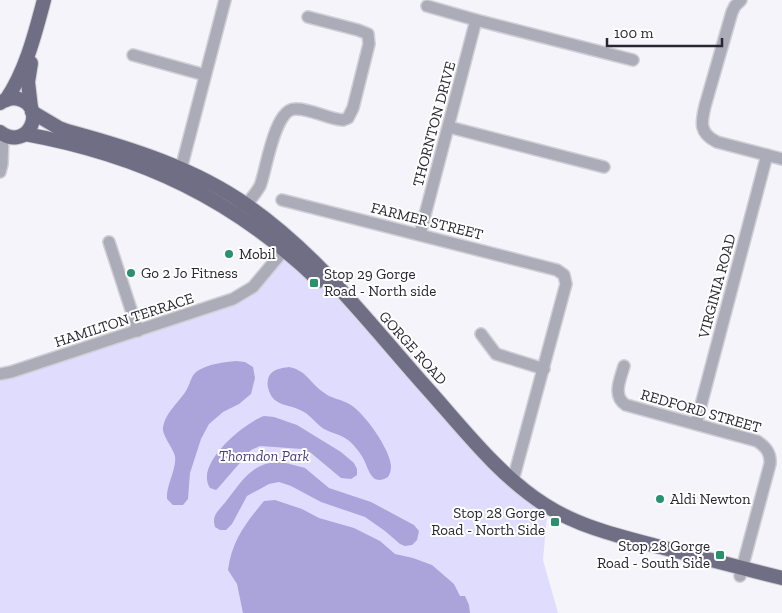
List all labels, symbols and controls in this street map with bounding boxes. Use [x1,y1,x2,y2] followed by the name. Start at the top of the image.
[607,15,722,47] scale bar
[614,24,653,42] text: 100 m
[409,59,459,189] street label: THORNTON DRIVE
[369,198,485,244] street label: FARMER STREET
[694,232,740,341] street label: VIRGINIA ROAD
[239,245,276,263] place label: Mobil
[223,248,235,260] marker: Mobil
[141,264,238,282] place label: Go 2 Jo Fitness
[324,265,436,300] place label: Stop 29 Gorge Road - North side
[125,267,137,279] marker: Go 2 Jo Fitness
[308,277,320,289] marker: Stop 29 Gorge Road - North side
[52,289,196,351] street label: HAMILTON TERRACE
[375,308,451,388] street label: GORGE ROAD
[639,385,763,437] street label: REDFORD STREET
[219,447,309,465] park label: Thorndon Park
[670,490,751,508] place label: Aldi Newton
[654,493,666,505] marker: Aldi Newton
[431,504,545,539] place label: Stop 28 Gorge Road - North Side
[549,516,561,528] marker: Stop 28 Gorge Road - North Side
[597,537,710,572] place label: Stop 28 Gorge Road - South Side
[714,549,726,561] marker: Stop 28 Gorge Road - South Side

